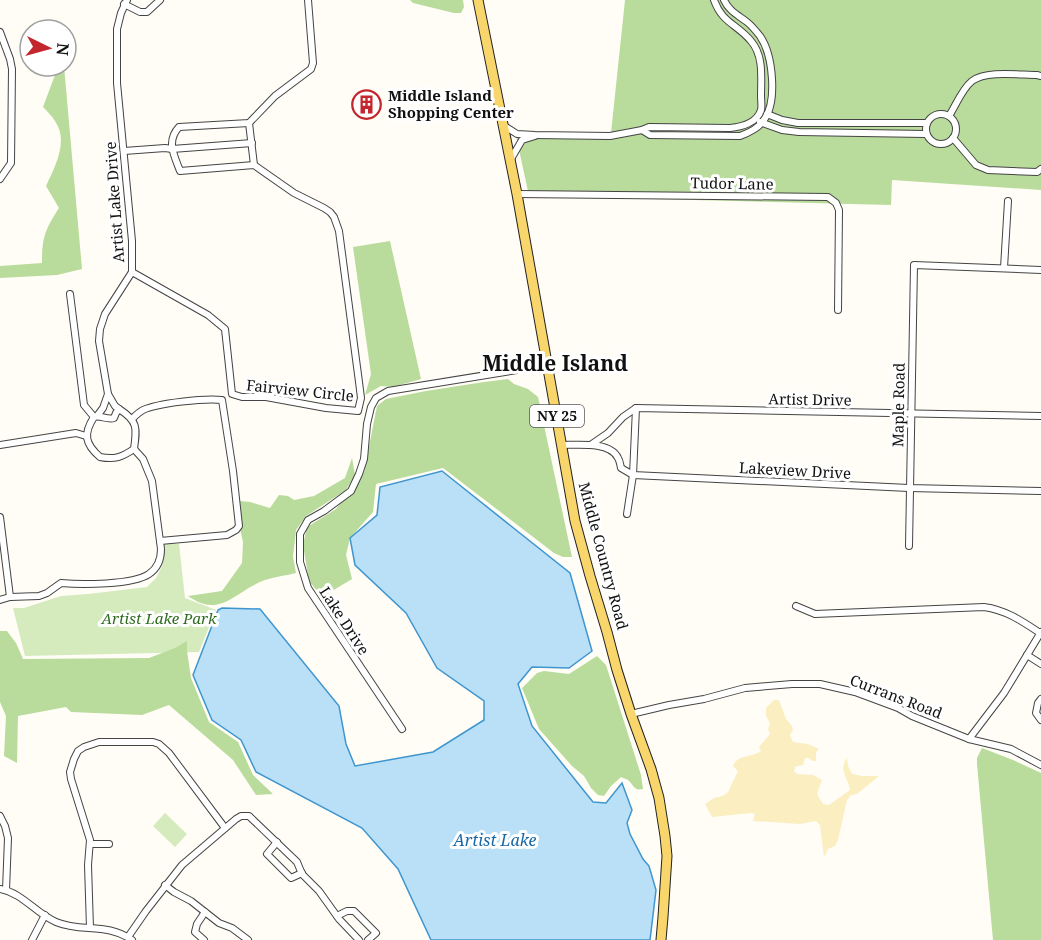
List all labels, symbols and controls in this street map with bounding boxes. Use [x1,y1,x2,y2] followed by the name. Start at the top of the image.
[18,18,78,78] north arrow
[51,42,74,57] text: N
[388,85,514,122] place label: Middle Island Shopping Center
[351,89,383,121] building icon: Middle Island Shopping Center
[100,141,128,263] street label: Artist Lake Drive
[690,172,774,194] street label: Tudor Lane
[482,349,628,377] district label: Middle Island
[887,363,909,447] street label: Maple Road
[245,374,355,406] street label: Fairview Circle
[768,388,852,410] street label: Artist Drive
[530,405,584,427] road number: NY 25
[739,457,852,483] street label: Lakeview Drive
[575,480,633,632] street label: Middle Country Road
[315,582,374,658] street label: Lake Drive
[100,608,217,628] park label: Artist Lake Park
[847,669,945,723] street label: Currans Road
[453,829,537,851] water label: Artist Lake

